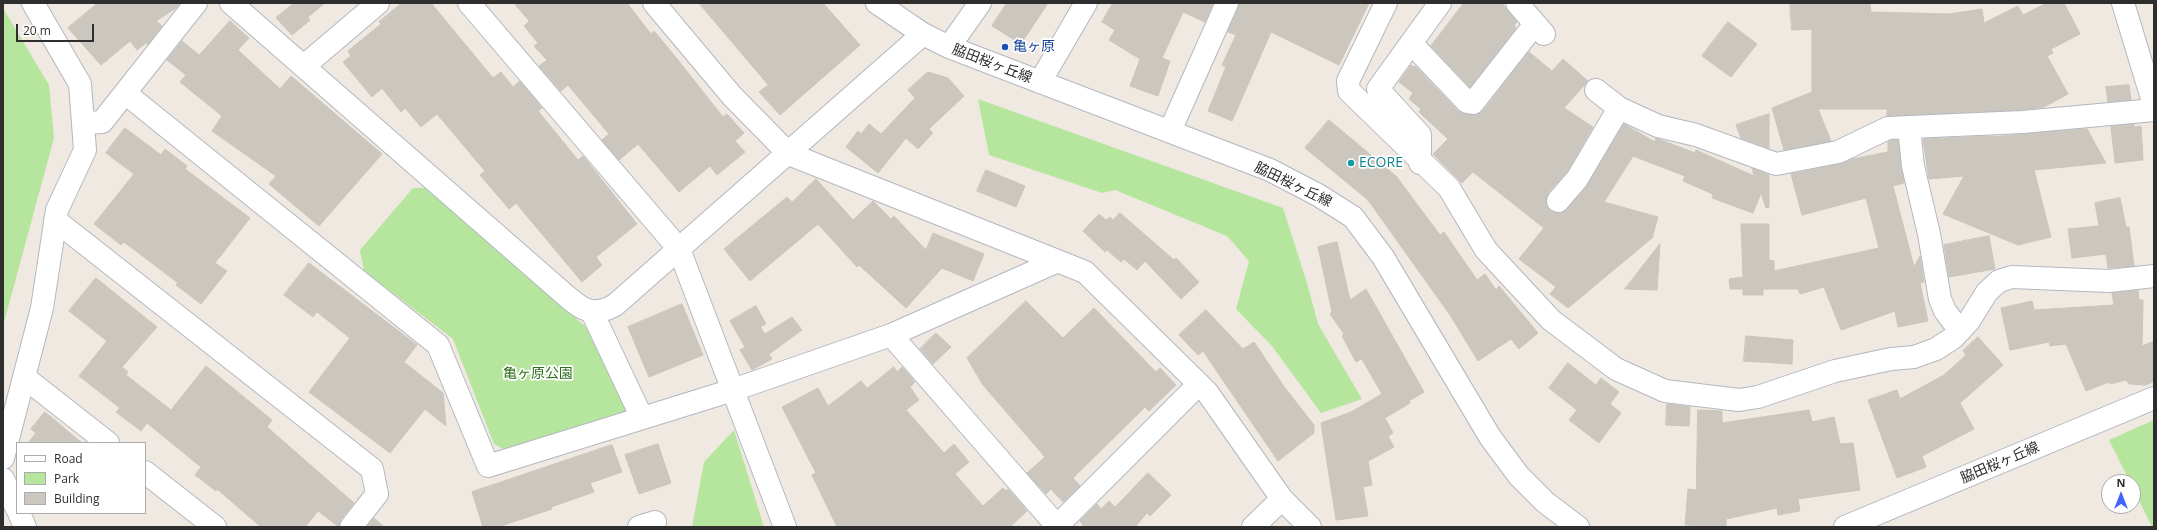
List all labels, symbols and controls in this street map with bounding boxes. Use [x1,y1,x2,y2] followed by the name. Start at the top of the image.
[18,16,96,42] scale bar
[23,22,51,39] text: 20 m
[1013,39,1055,55] place label: 亀ヶ原
[950,41,1034,87] street label: 脇田桜ヶ丘線
[1000,42,1010,52] marker: 亀ヶ原
[1359,155,1403,171] place label: ECORE
[1346,158,1356,168] marker: ECORE
[1252,159,1334,211] street label: 脇田桜ヶ丘線
[503,366,573,382] park label: 亀ヶ原公園
[1958,439,2042,487] street label: 脇田桜ヶ丘線
[16,442,146,514] legend
[54,450,83,467] text: Road
[54,470,79,487] text: Park
[2101,474,2141,514] north arrow
[2117,475,2125,490] text: N
[54,490,99,507] text: Building

